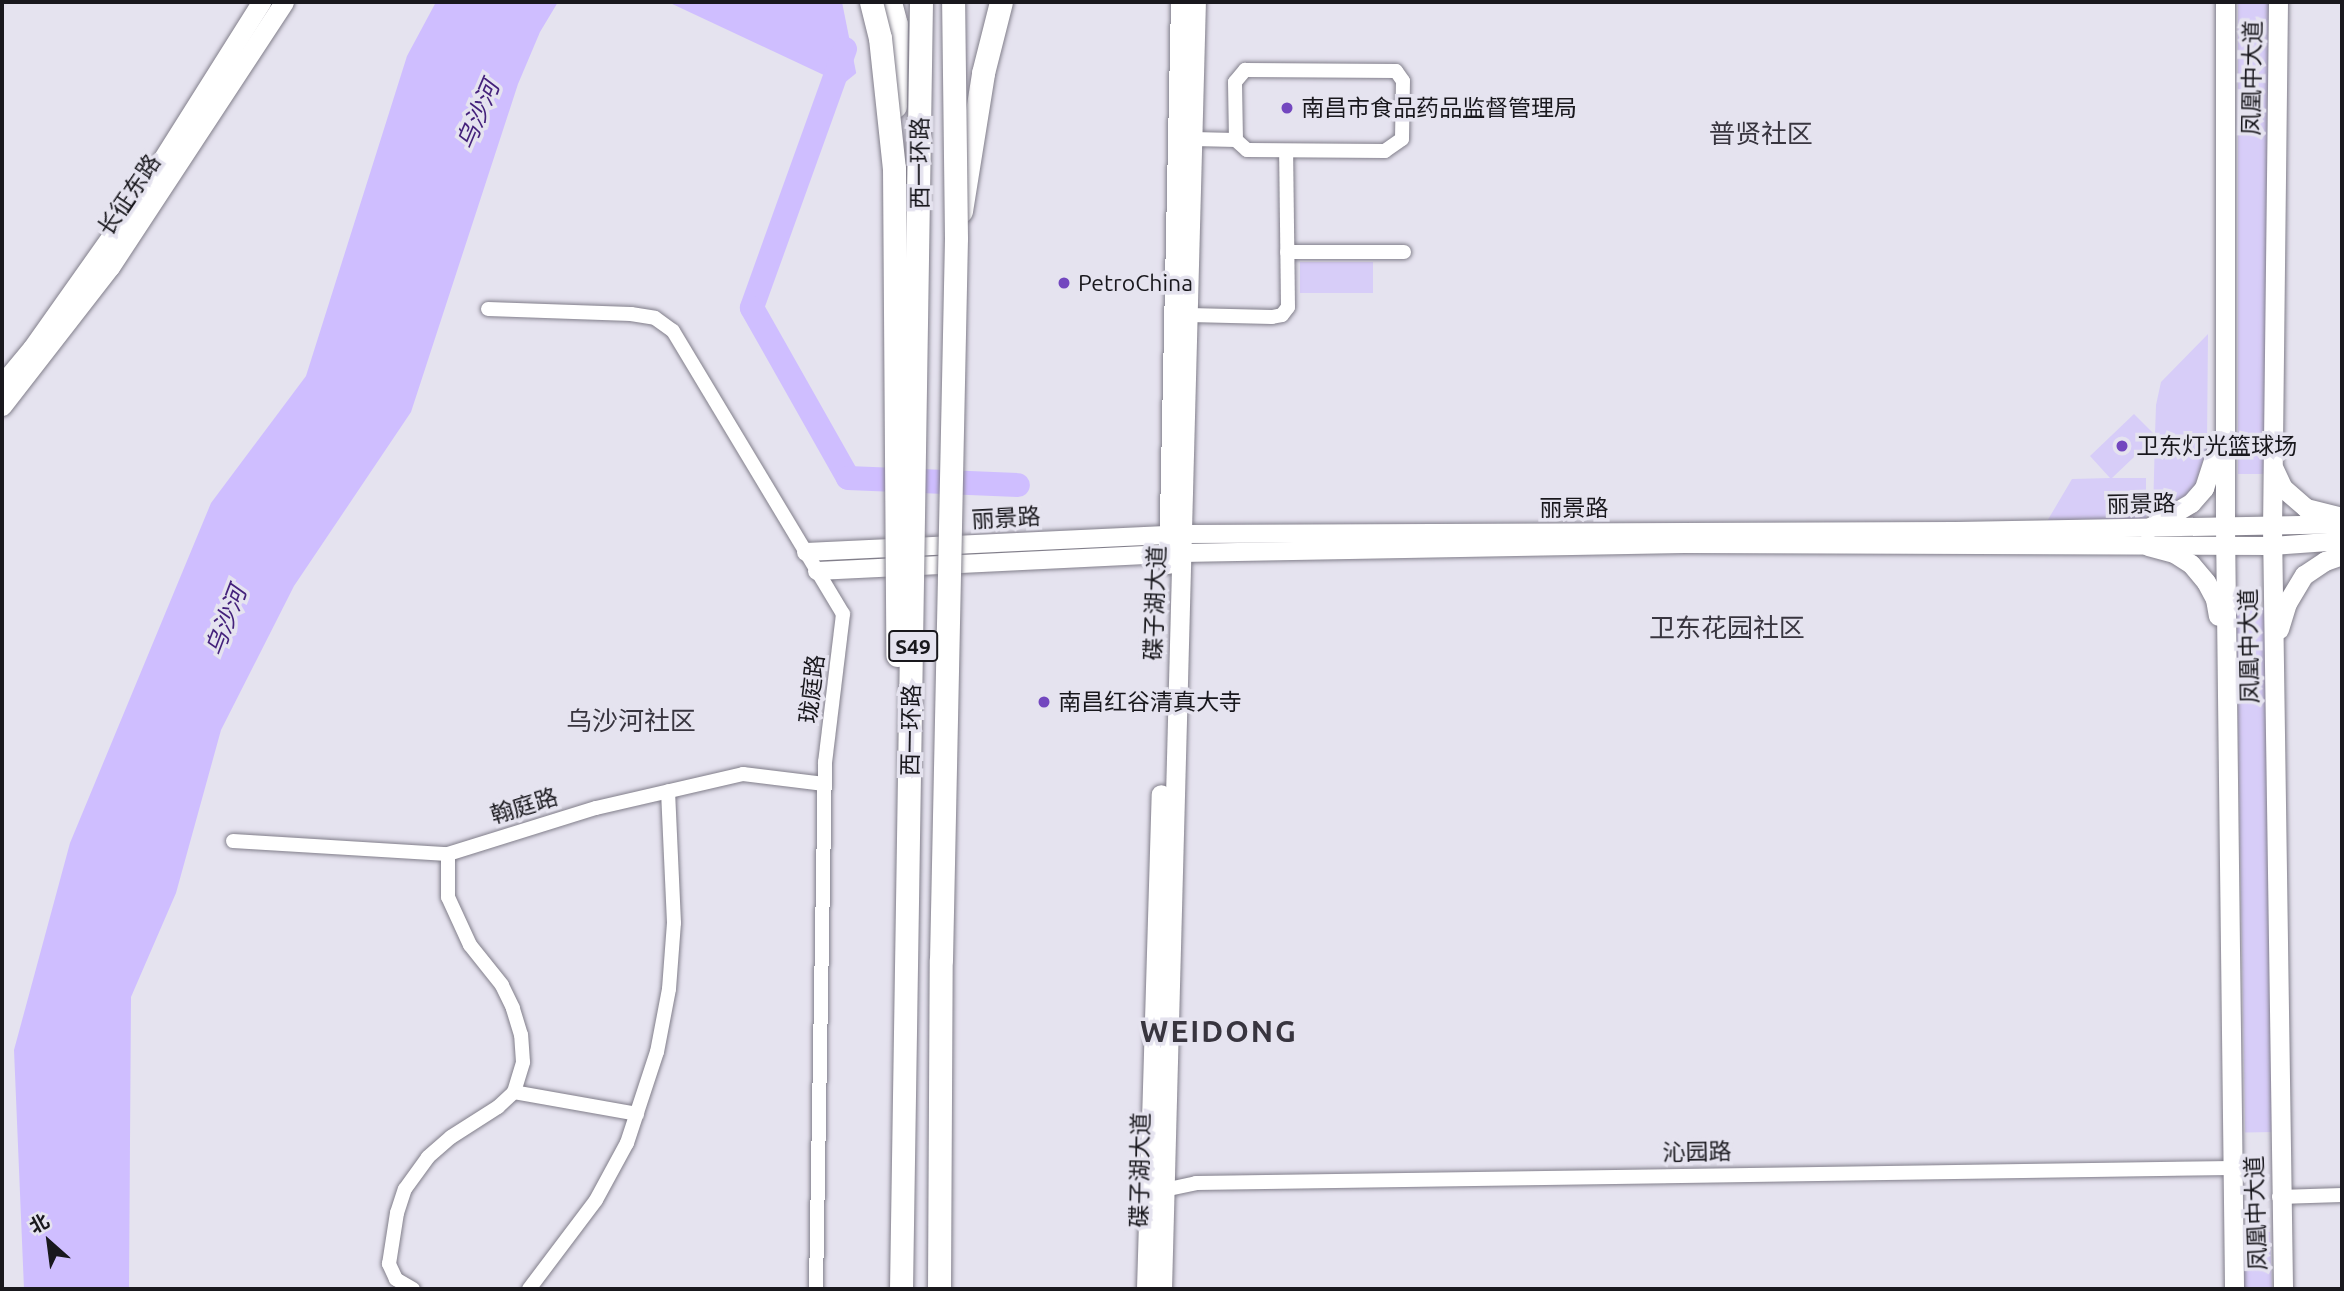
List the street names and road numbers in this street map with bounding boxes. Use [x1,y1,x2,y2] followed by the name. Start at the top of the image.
[2237,20,2267,136] street label: 凤凰中大道
[906,117,934,209] street label: 西一环路
[92,149,166,241] street label: 长征东路
[2106,490,2176,518] street label: 丽景路
[1540,494,1608,522] street label: 丽景路
[971,502,1041,534] street label: 丽景路
[1139,545,1171,661] street label: 碟子湖大道
[2234,588,2264,704] street label: 凤凰中大道
[887,628,939,664] road number: S49
[794,653,830,725] street label: 珑庭路
[896,684,926,776] street label: 西一环路
[487,783,561,829] street label: 翰庭路
[1125,1112,1155,1228] street label: 碟子湖大道
[1662,1138,1732,1166] street label: 沁园路
[2240,1155,2272,1271] street label: 凤凰中大道

